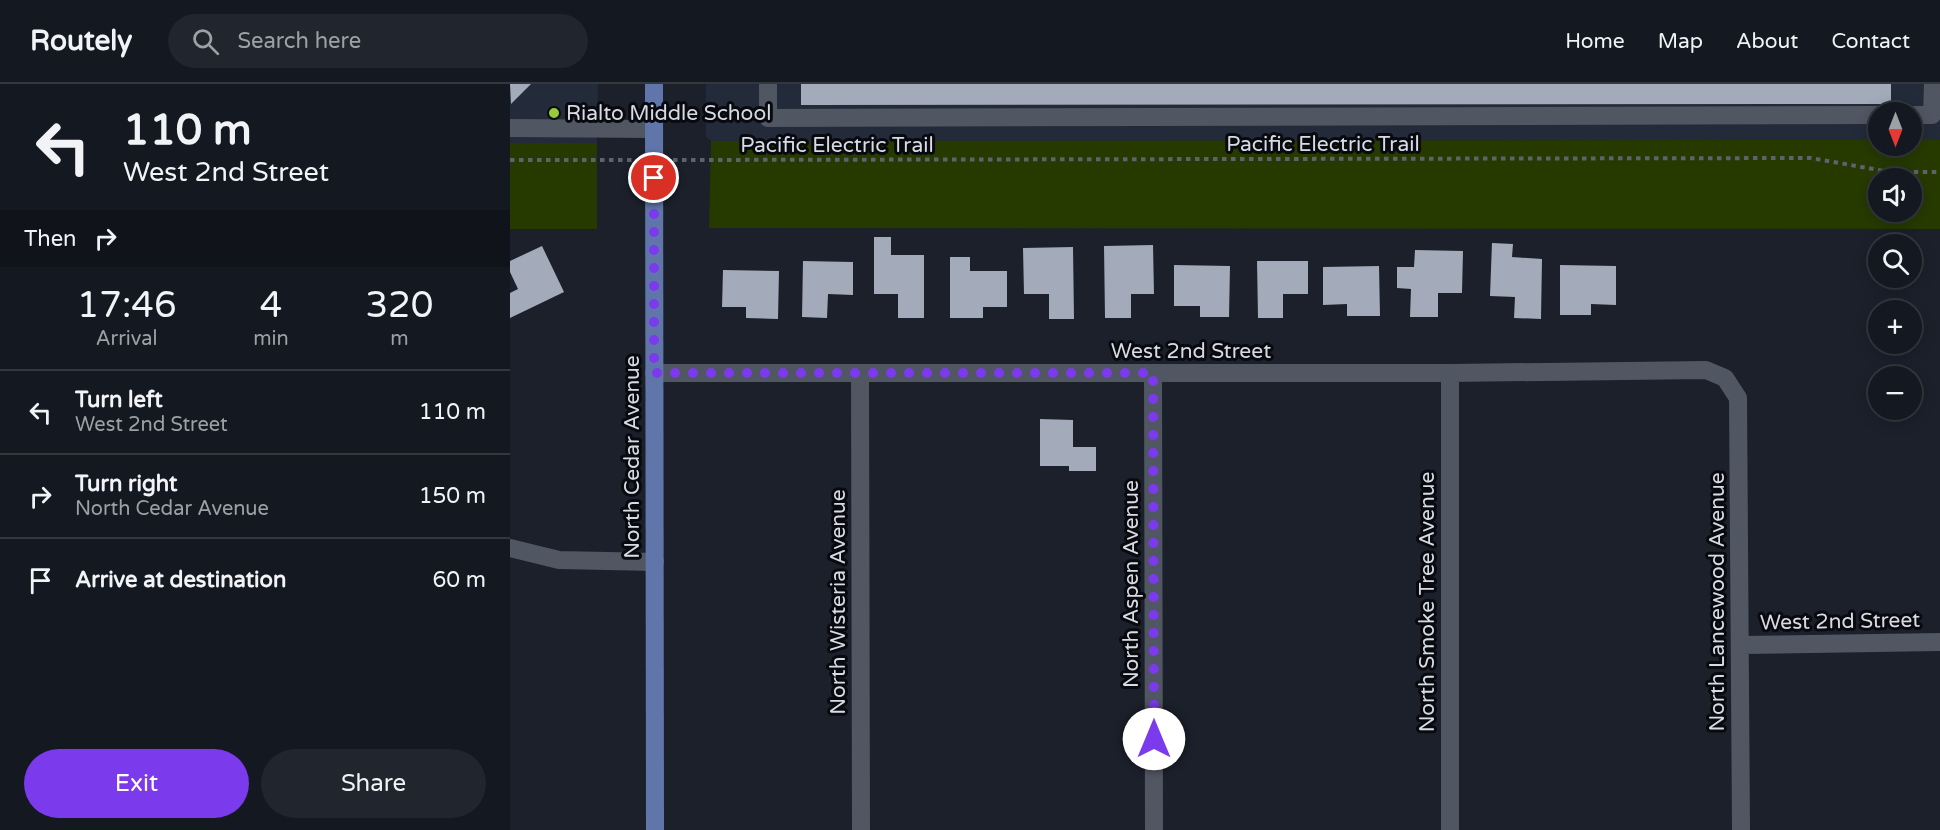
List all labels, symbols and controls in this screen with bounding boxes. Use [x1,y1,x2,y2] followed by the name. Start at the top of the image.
[168,14,588,68] search box
[30,24,132,58] text: Routely
[189,25,222,58] icon: search
[237,28,361,54] text: Search here
[1565,29,1625,54] text: Home
[1658,29,1703,54] text: Map
[1736,29,1798,54] text: About
[1831,29,1910,54] text: Contact
[566,101,771,126] place label: Rialto Middle School
[1868,102,1922,156] north arrow
[1868,102,1922,420] map controls
[123,105,252,156] text: 110 m
[547,106,561,120] marker: Rialto Middle School
[24,108,102,186] icon: left
[1226,132,1420,157] street label: Pacific Electric Trail
[740,133,934,158] street label: Pacific Electric Trail
[628,152,679,203] pin
[123,156,329,189] text: West 2nd Street
[637,161,670,194] icon: arrive
[1868,168,1922,222] button: sound
[89,222,122,255] icon: right
[24,226,77,252] text: Then
[1868,234,1922,288] button: search
[77,284,177,327] text: 17:46
[260,284,282,327] text: 4
[365,284,433,327] text: 320
[1868,300,1922,354] button: +
[96,327,158,351] text: Arrival
[253,327,289,351] text: min
[390,327,409,351] text: m
[1111,339,1271,364] street label: West 2nd Street
[620,355,645,559] street label: North Cedar Avenue
[1868,366,1922,420] button: −
[75,387,163,413] text: Turn left
[24,396,57,429] icon: left
[419,399,486,425] text: 110 m
[75,413,228,437] text: West 2nd Street
[75,471,177,497] text: Turn right
[1415,472,1440,732] street label: North Smoke Tree Avenue
[1705,472,1730,732] street label: North Lancewood Avenue
[24,480,57,513] icon: right
[1119,480,1144,688] street label: North Aspen Avenue
[419,483,486,509] text: 150 m
[826,489,851,715] street label: North Wisteria Avenue
[75,497,269,521] text: North Cedar Avenue
[24,564,57,597] icon: arrive
[75,567,286,593] text: Arrive at destination
[432,567,486,593] text: 60 m
[1760,608,1920,635] street label: West 2nd Street
[1122,707,1186,771] position arrow
[24,749,249,818] button: Exit
[261,749,486,818] button: Share

